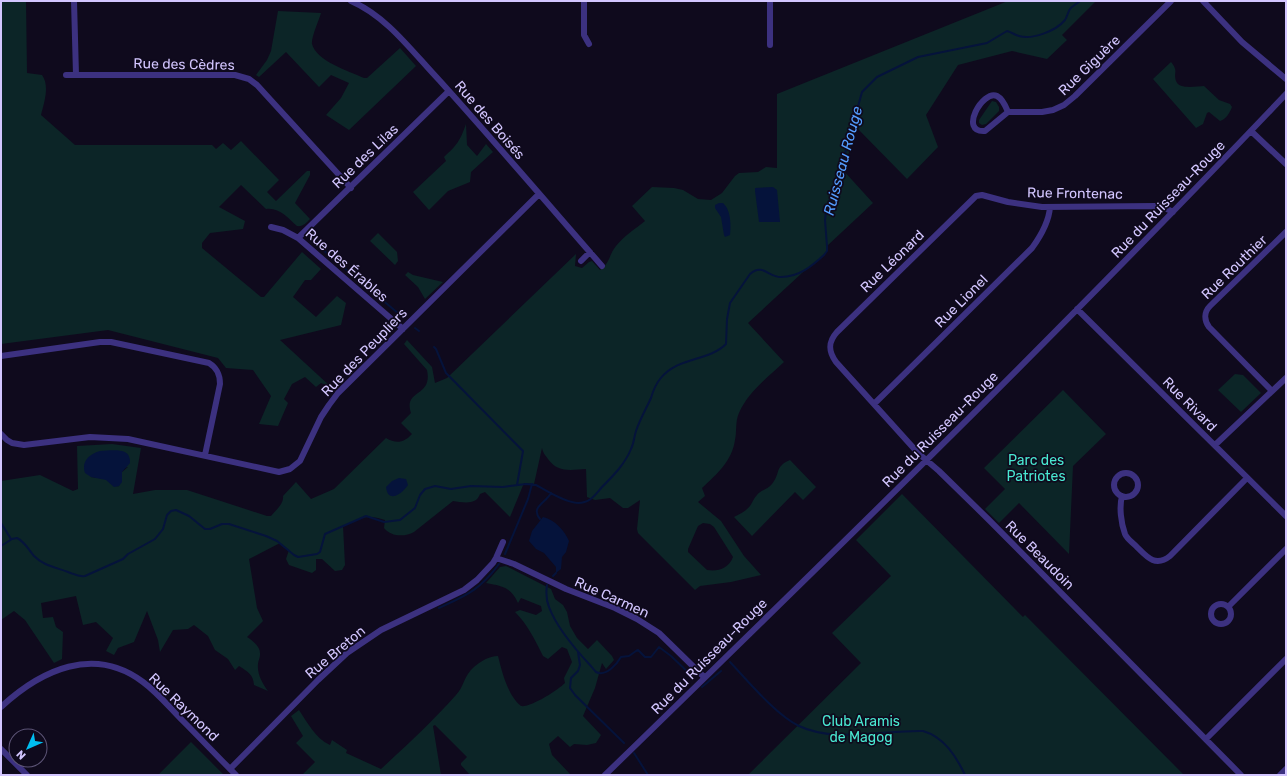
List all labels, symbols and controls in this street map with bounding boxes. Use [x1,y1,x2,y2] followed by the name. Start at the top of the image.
[1055,32,1124,99] street label: Rue Giguère
[133,55,235,74] street label: Rue des Cèdres
[451,78,528,163] street label: Rue des Boisés
[820,104,866,218] water label: Ruisseau Rouge
[329,121,402,192] street label: Rue des Lilas
[1108,137,1229,262] street label: Rue du Ruisseau-Rouge
[1027,184,1123,203] street label: Rue Frontenac
[302,224,392,306] street label: Rue des Érables
[857,227,928,296] street label: Rue Léonard
[1198,231,1271,303] street label: Rue Routhier
[931,271,991,331] street label: Rue Lionel
[318,305,411,400] street label: Rue des Peupliers
[879,368,1002,491] street label: Rue du Ruisseau-Rouge
[1159,374,1220,435] street label: Rue Rivard
[1006,452,1066,485] park label: Parc des Patriotes
[1002,517,1078,593] street label: Rue Beaudoin
[572,573,652,621] street label: Rue Carmen
[648,595,771,718] street label: Rue du Ruisseau-Rouge
[302,622,369,682] street label: Rue Breton
[145,670,222,745] street label: Rue Raymond
[822,713,900,746] park label: Club Aramis de Magog
[8,728,48,768] north arrow
[14,747,29,762] text: N

